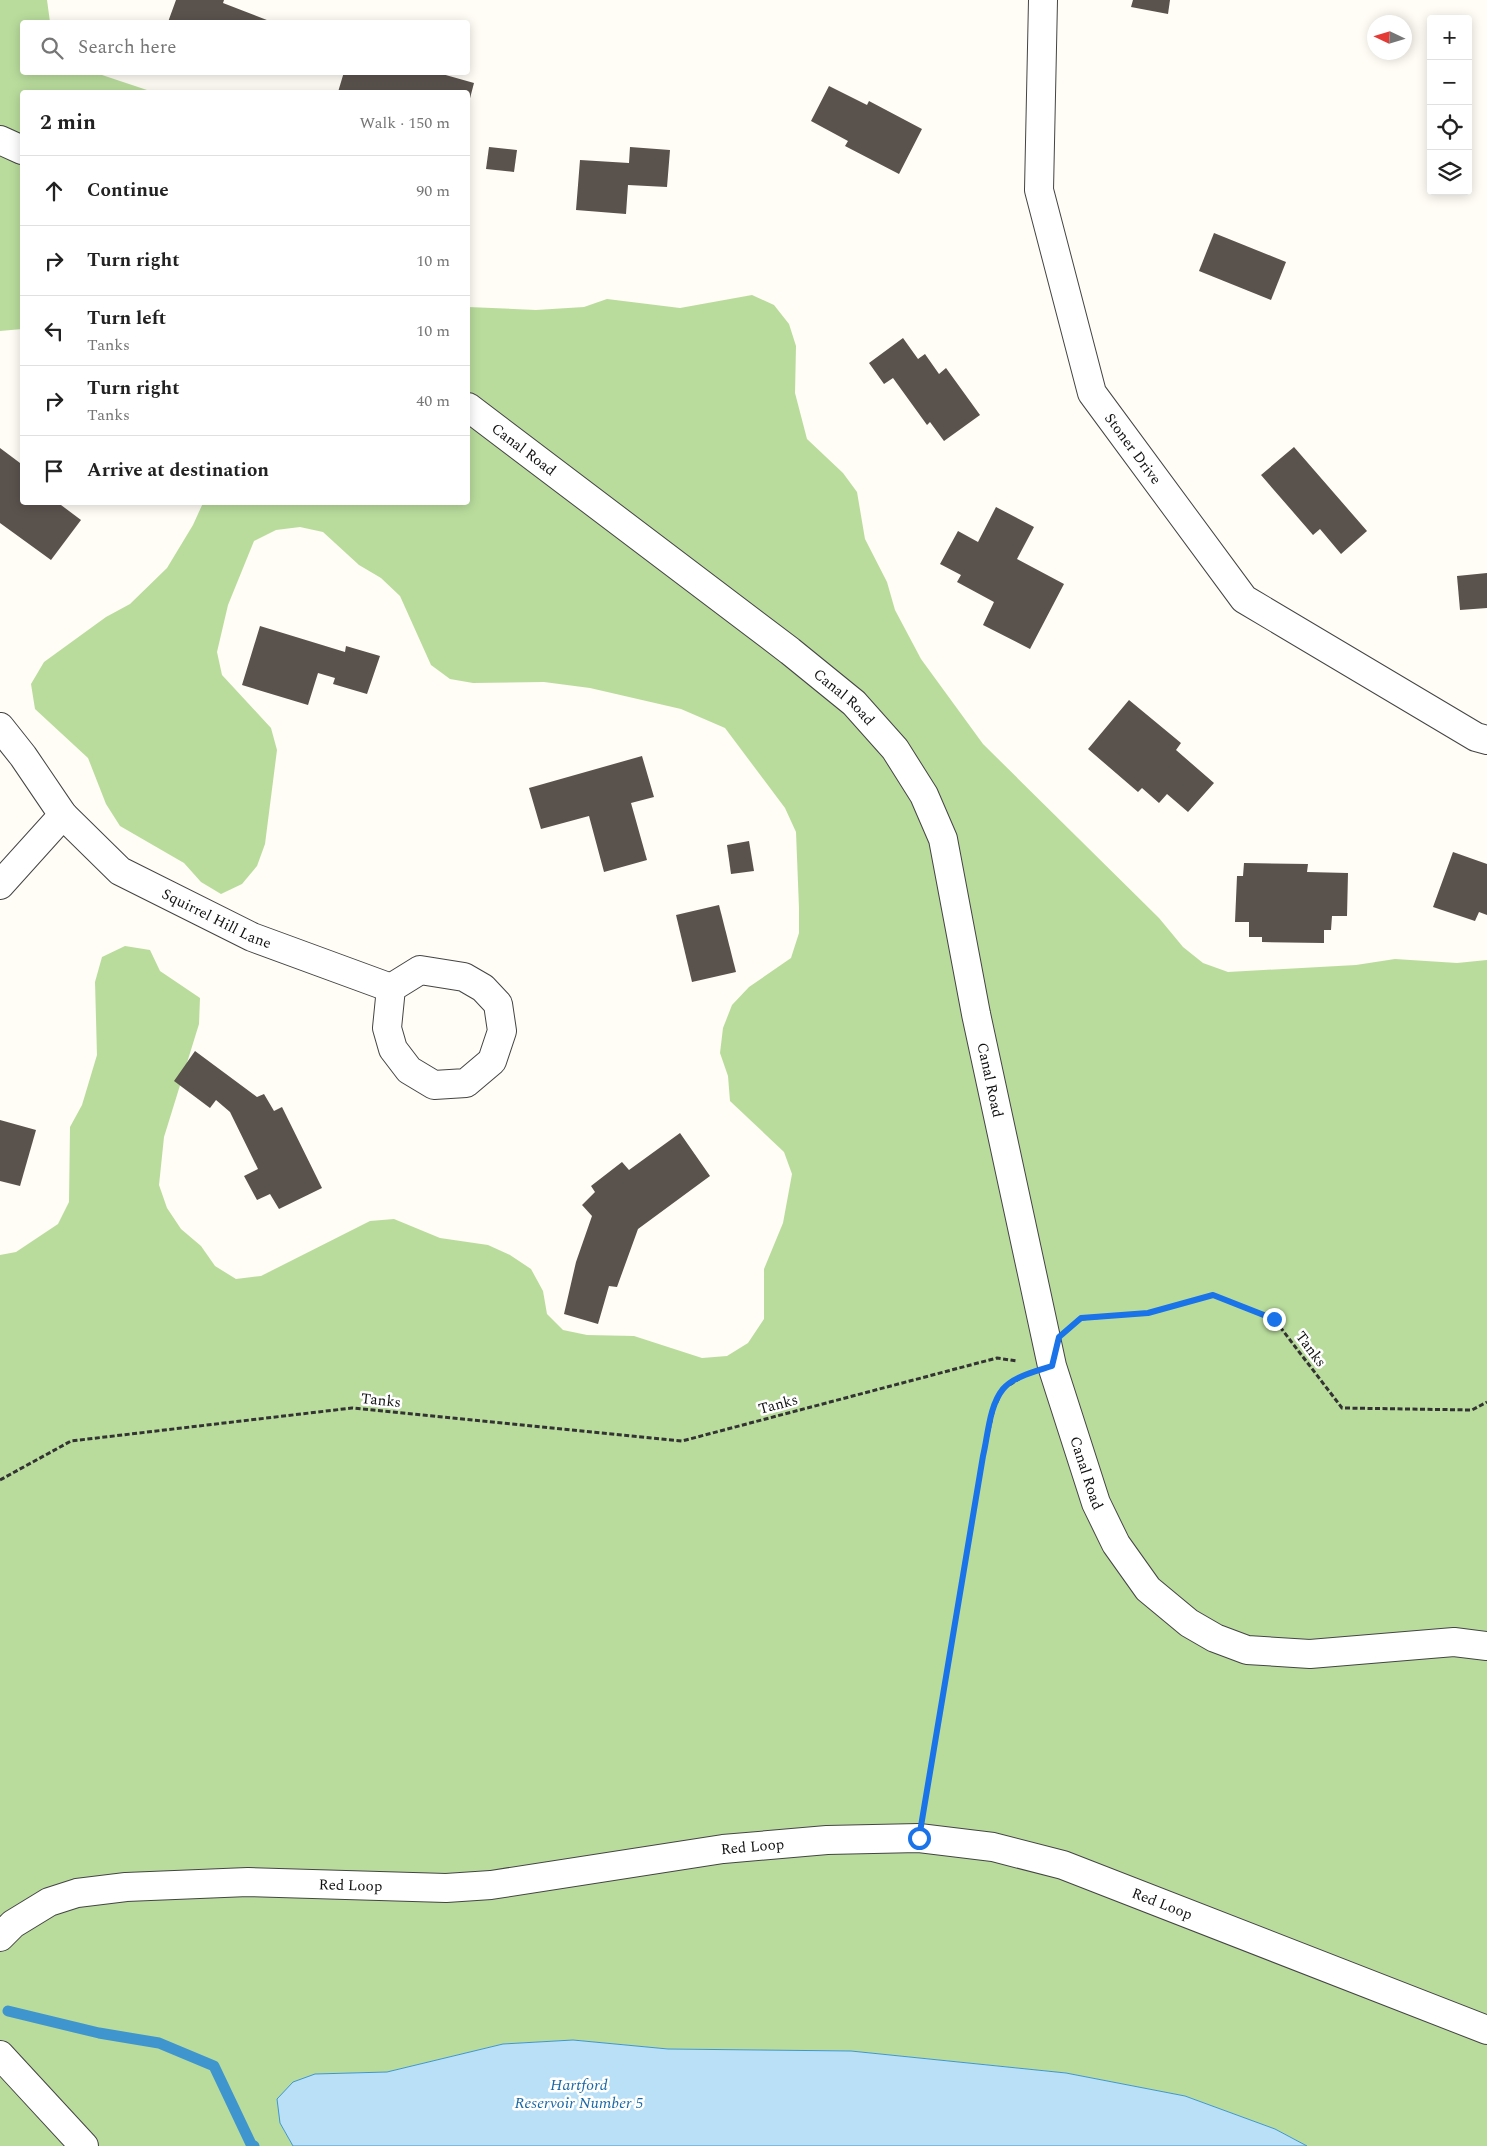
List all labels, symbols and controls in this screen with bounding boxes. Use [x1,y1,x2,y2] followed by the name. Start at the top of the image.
[1367,15,1412,60] north arrow
[1427,15,1472,195] map controls
[1427,15,1472,60] button: +
[20,20,470,75] search box
[78,33,177,62] text: Search here
[38,34,66,62] icon: search
[1427,60,1472,105] button: −
[1427,105,1472,150] button: locate
[40,107,96,139] text: 2 min
[359,111,450,135] text: Walk · 150 m
[1427,150,1472,195] button: layers
[87,176,169,205] text: Continue
[40,177,68,205] icon: ahead
[416,179,450,203] text: 90 m
[87,246,180,275] text: Turn right
[40,247,68,275] icon: right
[416,249,450,273] text: 10 m
[87,304,166,333] text: Turn left
[40,317,68,345] icon: left
[416,319,450,343] text: 10 m
[87,333,130,357] text: Tanks
[87,374,180,403] text: Turn right
[40,387,68,415] icon: right
[416,389,450,413] text: 40 m
[87,403,130,427] text: Tanks
[1098,408,1167,490] street label: Stoner Drive
[486,418,561,482] street label: Canal Road
[87,456,269,485] text: Arrive at destination
[40,457,68,485] icon: arrive
[808,663,880,731] street label: Canal Road
[158,883,275,955] street label: Squirrel Hill Lane
[970,1040,1009,1120] street label: Canal Road
[1263,1308,1286,1331] route end
[1289,1326,1332,1372] street label: Tanks
[360,1387,402,1414] street label: Tanks
[756,1388,800,1421] street label: Tanks
[1063,1433,1109,1514] street label: Canal Road
[908,1827,931,1850] route start
[720,1833,785,1861] street label: Red Loop
[318,1873,383,1898] street label: Red Loop
[1128,1882,1196,1926] street label: Red Loop
[515,2073,643,2115] water label: Hartford Reservoir Number 5

